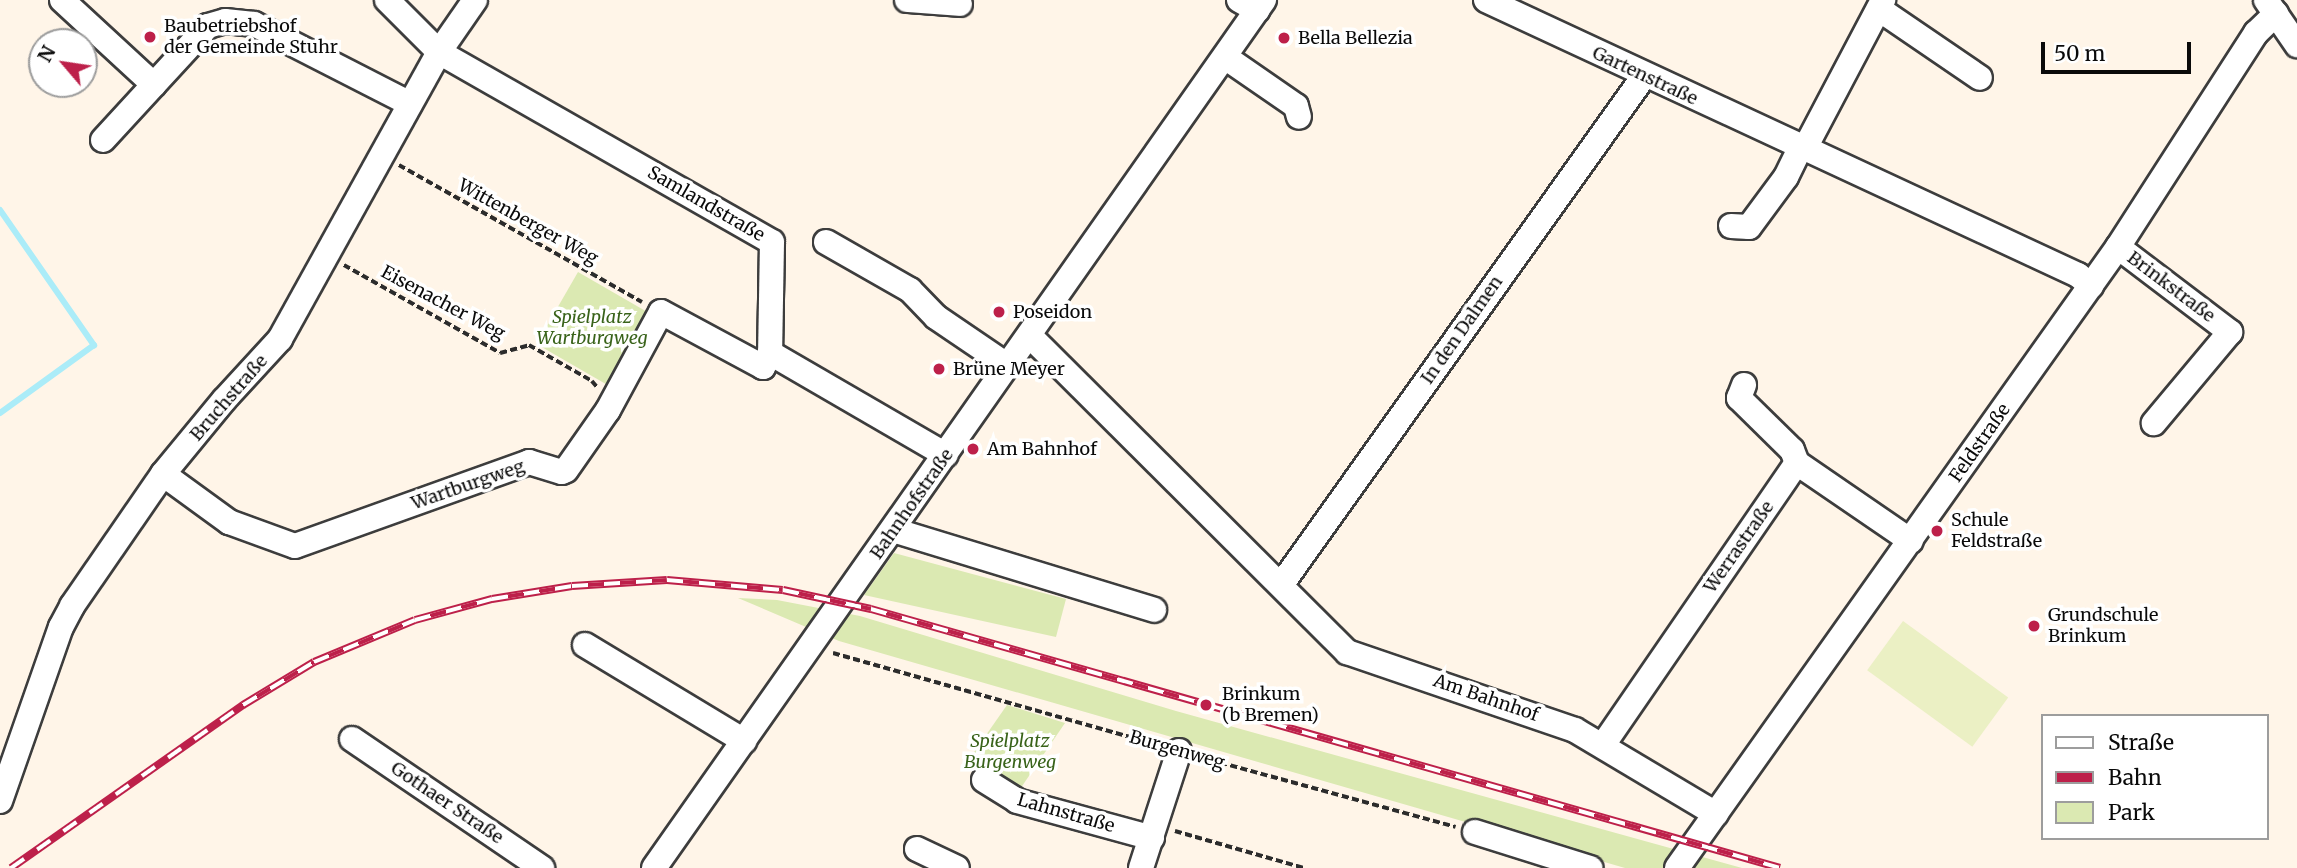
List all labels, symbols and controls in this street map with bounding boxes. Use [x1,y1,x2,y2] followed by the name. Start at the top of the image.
[164,16,338,58] place label: Baubetriebshof der Gemeinde Stuhr
[1298,27,1413,49] place label: Bella Bellezia
[28,28,98,98] north arrow
[2045,28,2196,72] scale bar
[142,29,158,45] marker: Baubetriebshof der Gemeinde Stuhr
[1276,30,1292,46] marker: Bella Bellezia
[2054,40,2105,67] text: 50 m
[32,41,61,66] text: N
[1589,42,1701,110] street label: Gartenstraße
[644,162,768,246] street label: Samlandstraße
[454,175,602,269] street label: Wittenberger Weg
[2123,247,2219,327] street label: Brinkstraße
[377,261,509,345] street label: Eisenacher Weg
[1417,272,1507,388] street label: In den Dalmen
[1013,301,1092,323] place label: Poseidon
[991,304,1007,320] marker: Poseidon
[536,307,648,350] park label: Spielplatz Wartburgweg
[186,351,272,445] street label: Bruchstraße
[953,358,1065,380] place label: Brüne Meyer
[931,361,947,377] marker: Brüne Meyer
[1945,400,2015,486] street label: Feldstraße
[987,438,1097,460] place label: Am Bahnhof
[965,441,981,457] marker: Am Bahnhof
[866,445,958,563] street label: Bahnhofstraße
[409,456,527,514] street label: Wartburgweg
[1699,497,1779,597] street label: Werrastraße
[1951,510,2042,552] place label: Schule Feldstraße
[1929,523,1945,539] marker: Schule Feldstraße
[2048,605,2158,648] place label: Grundschule Brinkum
[2026,618,2042,634] marker: Grundschule Brinkum
[1431,670,1541,726] street label: Am Bahnhof
[1222,684,1319,726] place label: Brinkum (b Bremen)
[1196,695,1216,715] marker: Brinkum (b Bremen)
[2042,714,2269,840] legend
[1127,726,1227,774] street label: Burgenweg
[2108,729,2174,756] text: Straße
[964,731,1056,774] park label: Spielplatz Burgenweg
[387,757,507,849] street label: Gothaer Straße
[2108,764,2162,791] text: Bahn
[1015,789,1117,837] street label: Lahnstraße
[2108,799,2155,826] text: Park

